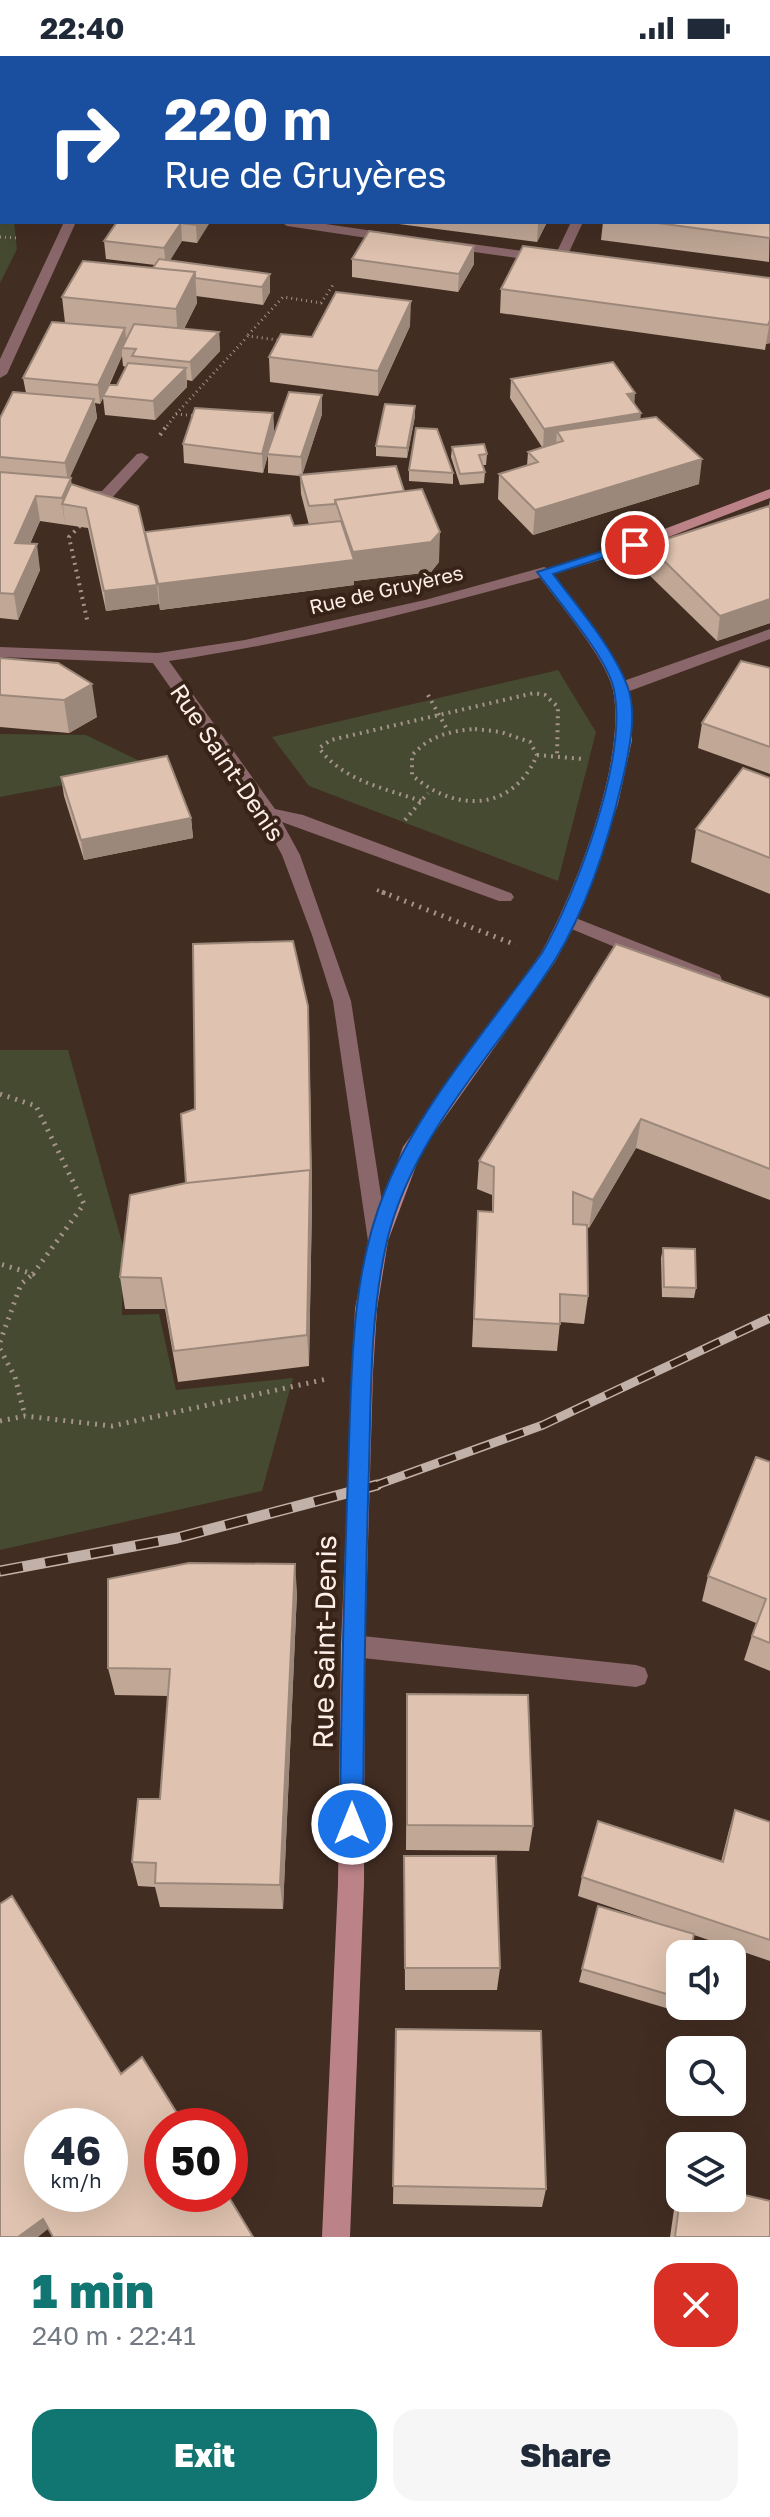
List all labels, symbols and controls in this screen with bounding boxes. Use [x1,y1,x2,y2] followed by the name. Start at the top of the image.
[40,10,124,46] text: 22:40
[164,85,332,152] text: 220 m
[32,88,136,192] icon: right
[164,153,447,196] text: Rue de Gruyères
[601,511,669,579] pin
[613,523,657,567] icon: arrive
[307,560,465,618] street label: Rue de Gruyères
[165,678,291,846] street label: Rue Saint-Denis
[306,1535,342,1749] street label: Rue Saint-Denis
[310,1782,394,1866] position arrow
[666,1940,746,2212] map controls
[666,1940,746,2020] button: sound
[666,2036,746,2116] button: search
[144,2108,248,2212] speed limit sign: 50
[51,2126,101,2174] text: 46
[666,2132,746,2212] button: layers
[51,2168,101,2192] text: km/h
[32,2261,154,2319] text: 1 min
[654,2263,738,2347] button: close
[32,2320,196,2351] text: 240 m · 22:41
[32,2409,377,2501] button: Exit
[393,2409,738,2501] button: Share

